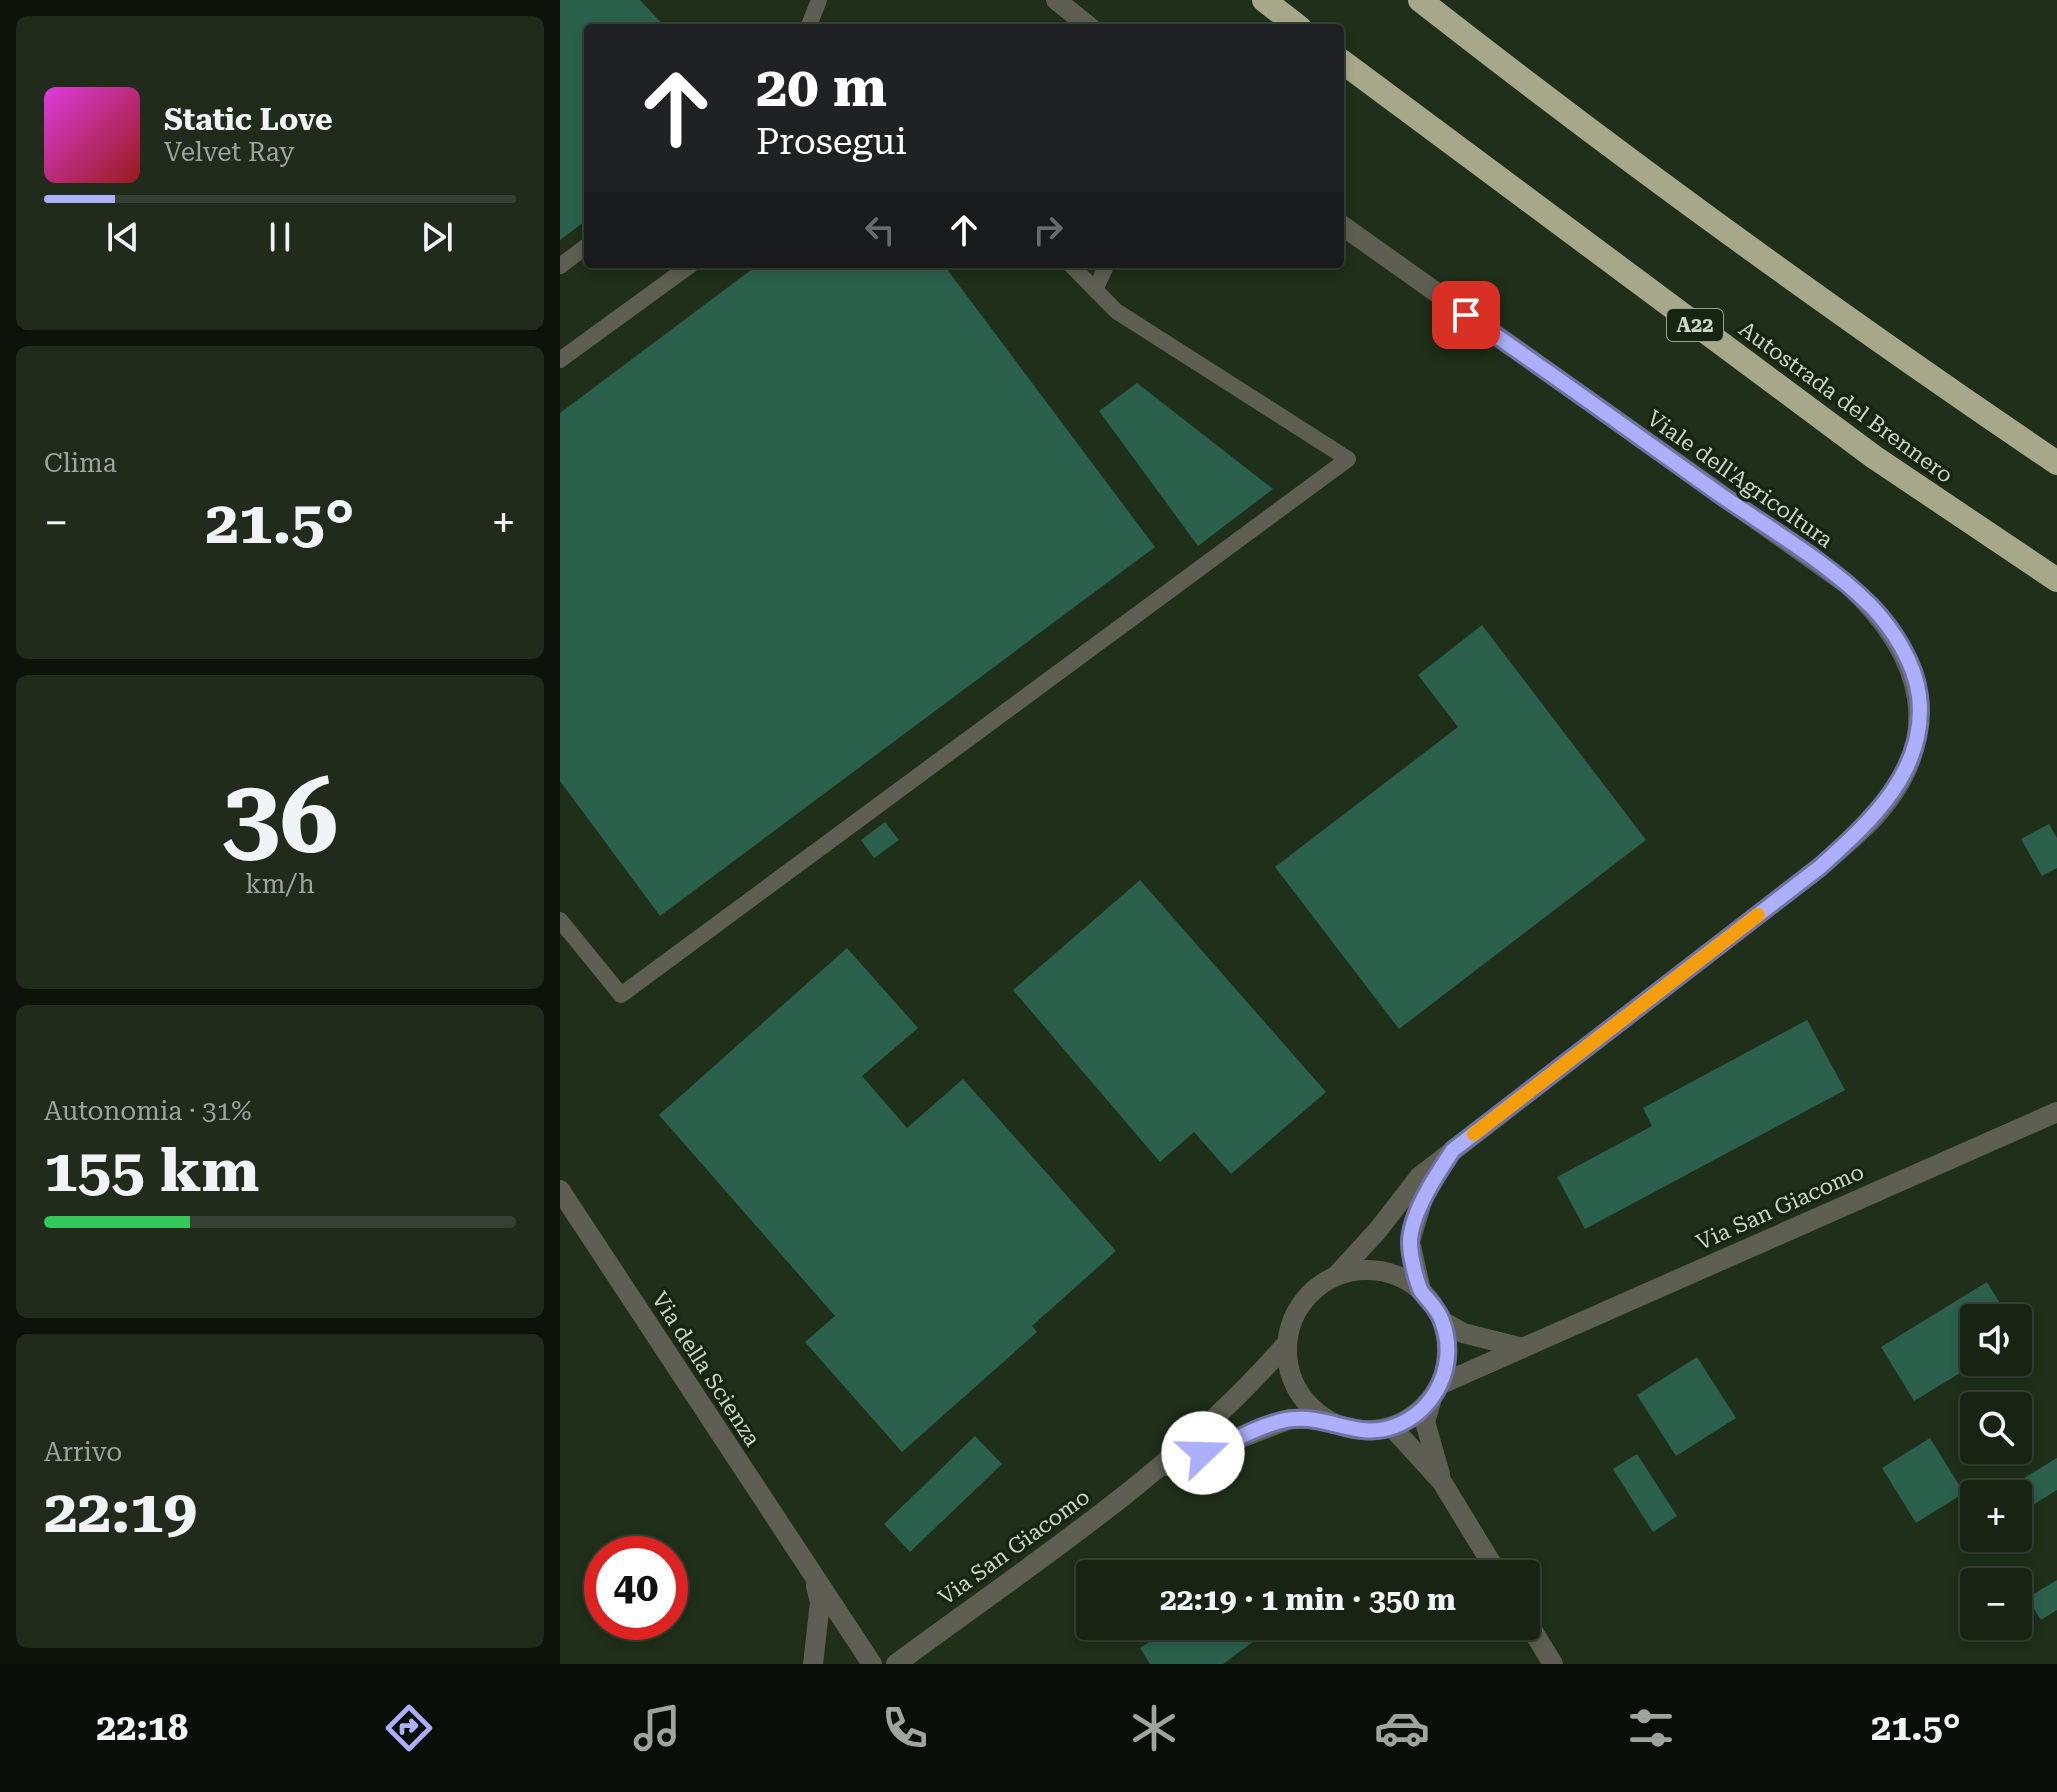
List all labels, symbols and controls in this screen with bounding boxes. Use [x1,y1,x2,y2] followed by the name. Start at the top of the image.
[756,54,887,120] text: 20 m
[624,56,728,160] icon: ahead
[164,102,333,137] text: Static Love
[756,121,907,163] text: Prosegui
[164,137,295,167] text: Velvet Ray
[858,208,902,252] icon: left
[942,208,986,252] icon: ahead
[1026,208,1070,252] icon: right
[101,215,145,259] icon: previous
[258,215,302,259] icon: pause
[415,215,459,259] icon: next
[1432,281,1500,349] pin
[1444,293,1488,337] icon: arrive
[1667,309,1723,341] road number: A22
[1734,316,1958,488] street label: Autostrada del Brennero
[1642,405,1838,553] street label: Viale dell'Agricoltura
[44,448,117,478] text: Clima
[205,487,355,558] text: 21.5°
[44,497,69,549] text: −
[491,497,516,549] text: +
[222,756,338,877] text: 36
[245,869,315,899] text: km/h
[44,1096,251,1126] text: Autonomia · 31%
[44,1135,259,1206] text: 155 km
[1692,1159,1868,1255] street label: Via San Giacomo
[647,1287,765,1451] street label: Via della Scienza
[1960,1304,2032,1640] map controls
[1960,1304,2032,1376] button: sound
[1960,1392,2032,1464] button: search
[1161,1411,1245,1495] position arrow
[44,1437,122,1467] text: Arrivo
[44,1476,197,1547] text: 22:19
[1960,1480,2032,1552] button: +
[934,1484,1094,1610] street label: Via San Giacomo
[584,1536,688,1640] speed limit sign: 40
[1960,1568,2032,1640] button: −
[1160,1582,1456,1617] text: 22:19 · 1 min · 350 m
[381,1700,437,1756] icon: directions
[629,1700,685,1756] icon: music
[877,1700,933,1756] icon: phone
[1126,1700,1182,1756] icon: climate
[1374,1700,1430,1756] icon: car
[1623,1700,1679,1756] icon: filters
[96,1707,188,1749] text: 22:18
[1871,1707,1961,1749] text: 21.5°

